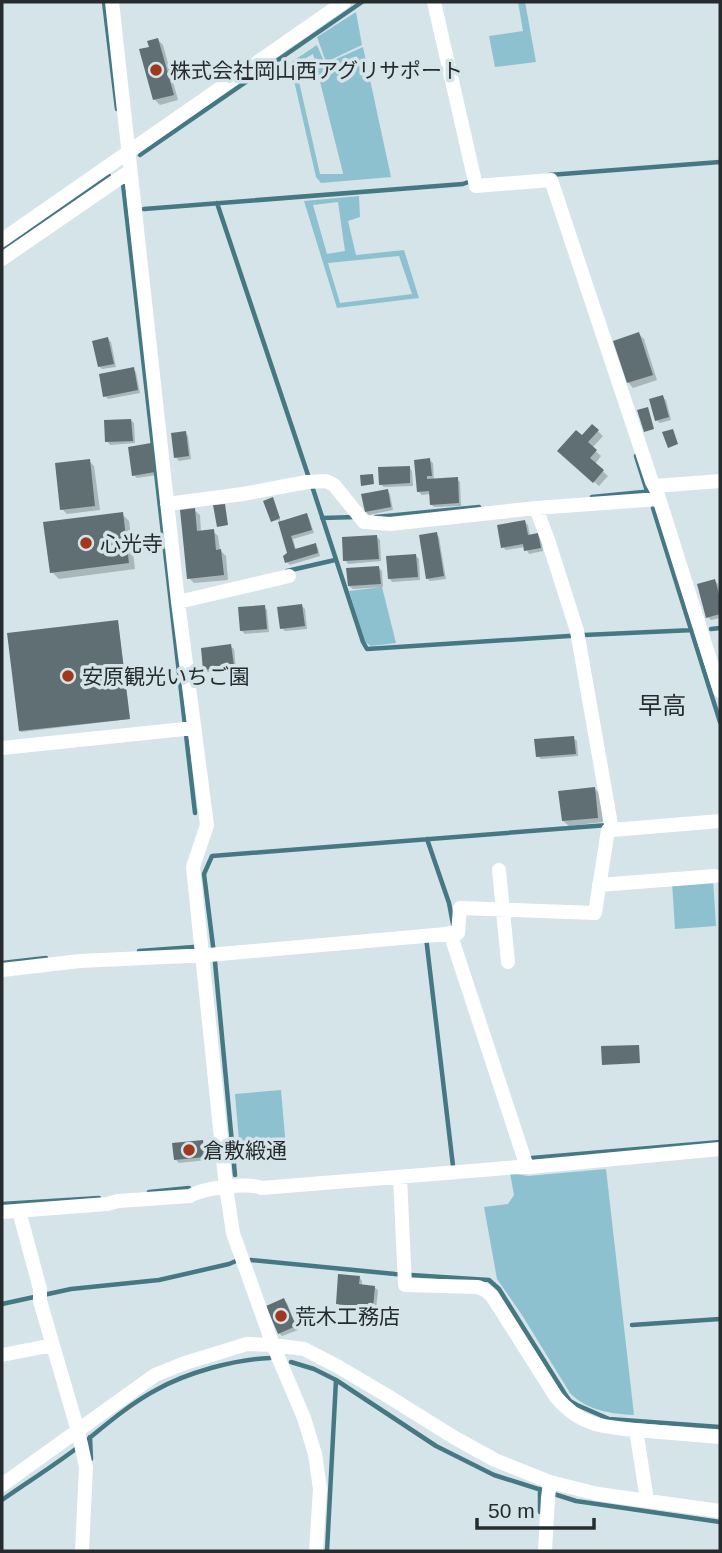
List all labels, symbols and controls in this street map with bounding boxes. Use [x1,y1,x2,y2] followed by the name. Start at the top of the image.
[170,59,463,82] place label: 株式会社岡山西アグリサポート
[148,62,164,78] marker: 株式会社岡山西アグリサポート
[100,532,163,555] place label: 心光寺
[78,535,94,551] marker: 心光寺
[82,665,250,688] place label: 安原観光いちご園
[60,668,76,684] marker: 安原観光いちご園
[638,692,686,719] district label: 早高
[203,1139,287,1162] place label: 倉敷緞通
[181,1142,197,1158] marker: 倉敷緞通
[295,1305,400,1328] place label: 荒木工務店
[273,1308,289,1324] marker: 荒木工務店
[477,1486,594,1530] scale bar
[488,1499,535,1522] text: 50 m

